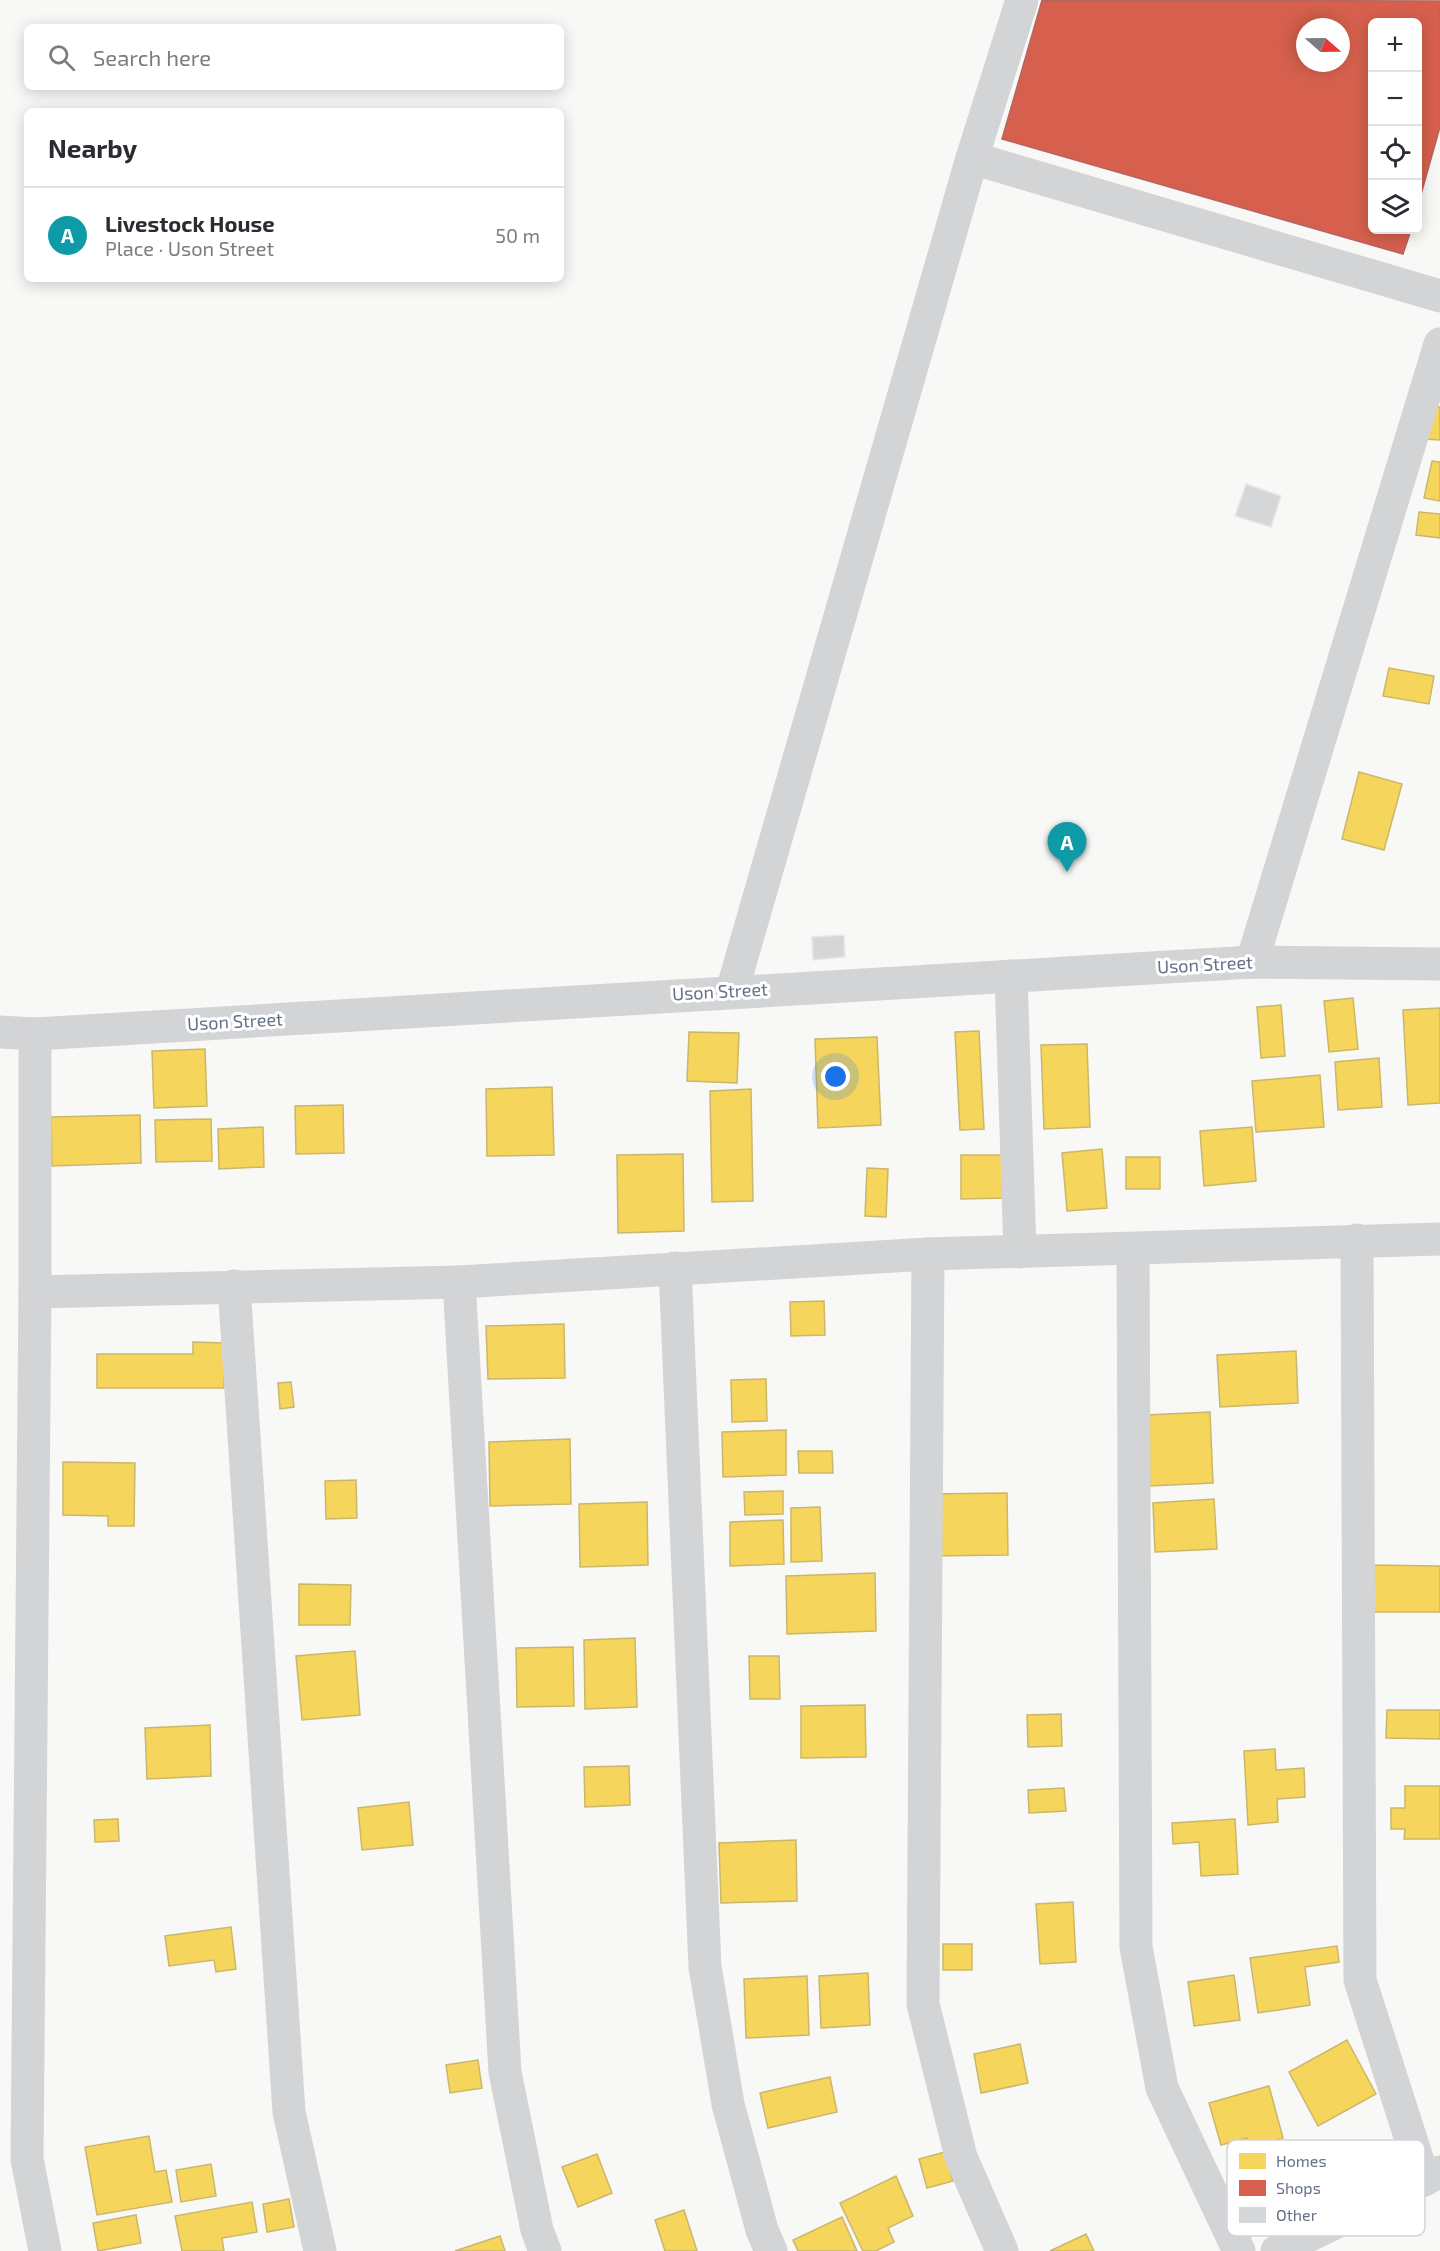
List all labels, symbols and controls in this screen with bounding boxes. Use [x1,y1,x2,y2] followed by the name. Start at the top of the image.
[1296,18,1350,72] north arrow
[1368,18,1422,234] map controls
[1368,18,1422,72] button: +
[24,24,564,90] search box
[45,41,78,74] icon: search
[93,44,211,70] text: Search here
[1368,72,1422,126] button: −
[1368,126,1422,180] button: locate
[48,132,137,163] text: Nearby
[1368,180,1422,234] button: layers
[105,210,275,236] text: Livestock House
[61,223,74,247] text: A
[495,223,540,247] text: 50 m
[105,236,274,260] text: Place · Uson Street
[1048,822,1086,872] pin: A
[1157,951,1254,977] street label: Uson Street
[672,978,769,1004] street label: Uson Street
[187,1008,284,1034] street label: Uson Street
[821,1062,850,1091] your location
[1227,2140,1425,2236] legend
[1276,2151,1327,2170] text: Homes
[1276,2178,1321,2197] text: Shops
[1276,2205,1318,2224] text: Other

